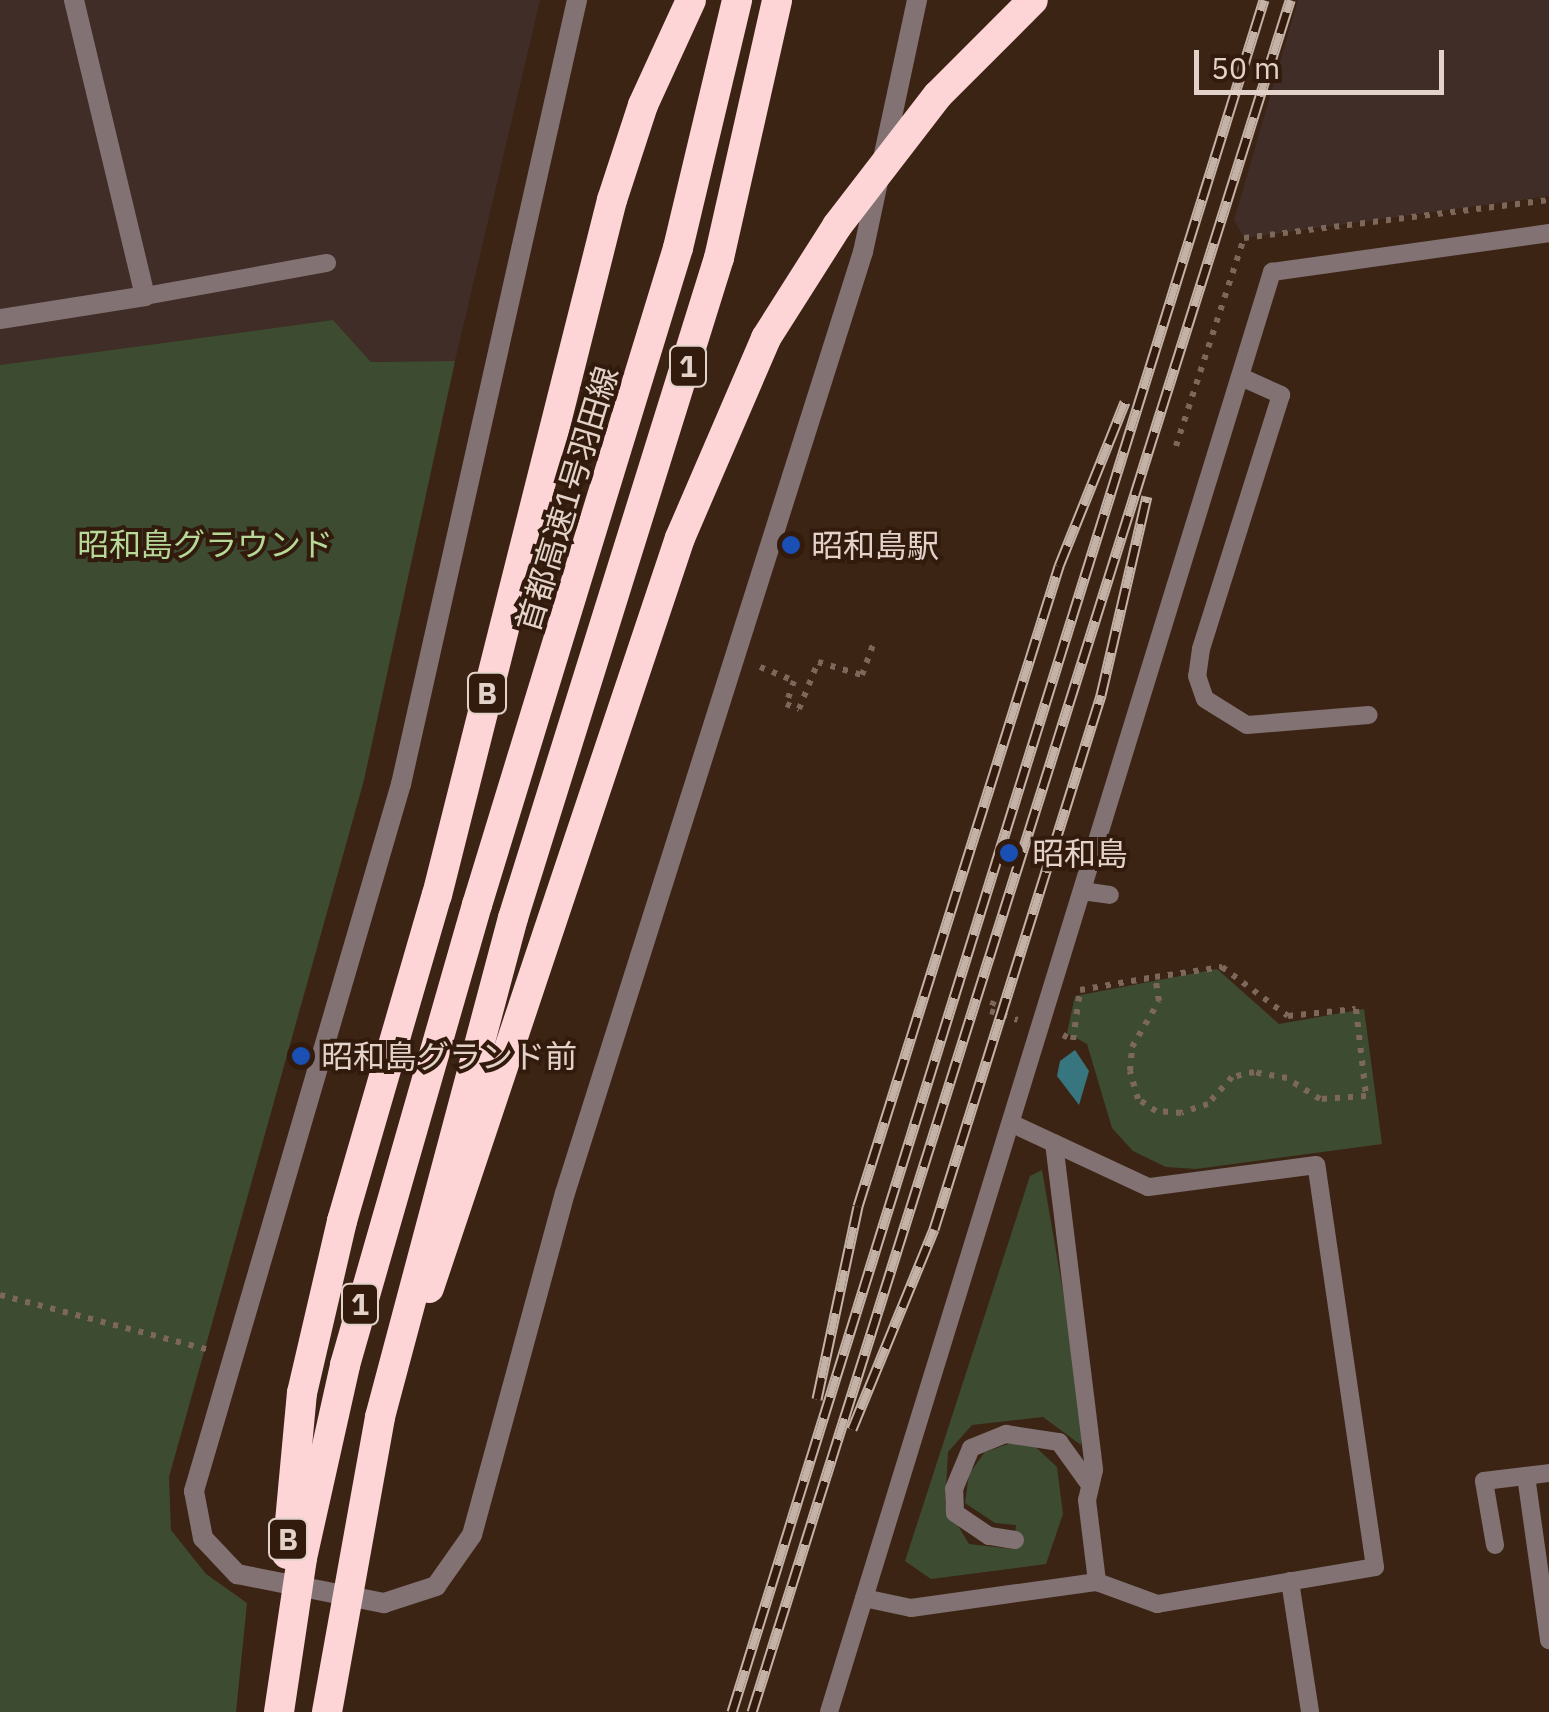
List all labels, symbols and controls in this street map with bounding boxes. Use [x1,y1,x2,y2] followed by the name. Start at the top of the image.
[1199,30,1449,92] scale bar
[1211,48,1280,87] text: 50 m
[668,341,708,391] road number: 1
[508,362,626,636] street label: 首都高速1号羽田線
[77,525,333,563] park label: 昭和島グラウンド
[811,526,939,564] place label: 昭和島駅
[780,534,802,556] marker: 昭和島駅
[464,668,510,718] road number: B
[1032,834,1128,872] place label: 昭和島
[996,840,1022,866] marker: 昭和島
[321,1037,577,1075] place label: 昭和島グランド前
[290,1045,312,1067] marker: 昭和島グランド前
[340,1279,380,1329] road number: 1
[266,1514,310,1564] road number: B

